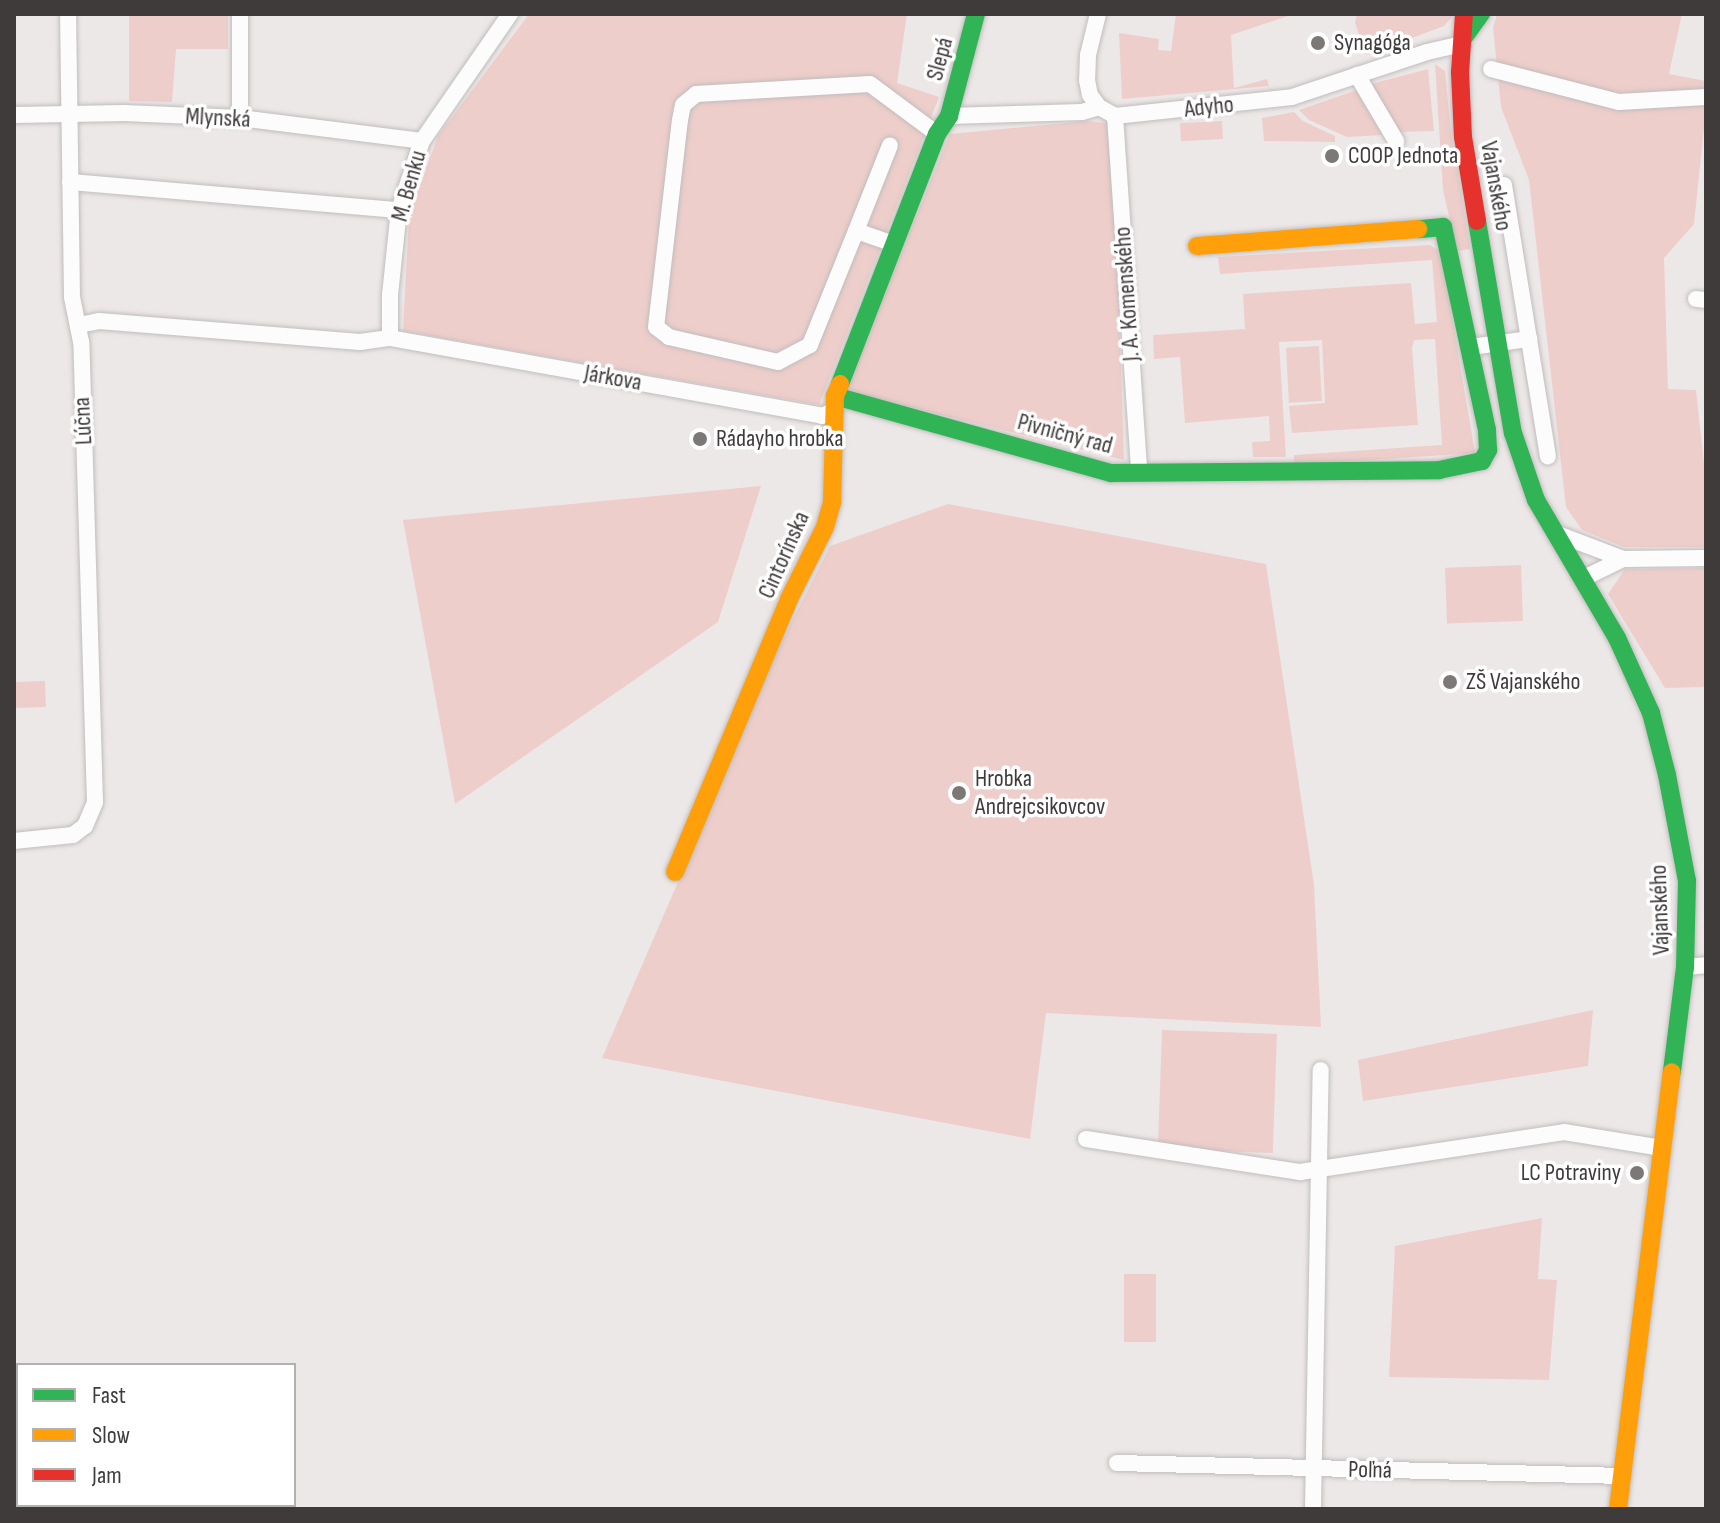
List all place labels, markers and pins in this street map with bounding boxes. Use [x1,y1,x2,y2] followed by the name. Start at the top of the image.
[1334,29,1411,57] place label: Synagóga
[1309,34,1327,52] marker: Synagóga
[1348,142,1458,170] place label: COOP Jednota
[1323,147,1341,165] marker: COOP Jednota
[716,425,844,453] place label: Rádayho hrobka
[691,430,709,448] marker: Rádayho hrobka
[1466,668,1580,696] place label: ZŠ Vajanského
[1441,673,1459,691] marker: ZŠ Vajanského
[975,765,1105,821] place label: Hrobka Andrejcsikovcov
[950,784,968,802] marker: Hrobka Andrejcsikovcov
[1521,1159,1621,1187] place label: LC Potraviny
[1628,1164,1646,1182] marker: LC Potraviny

